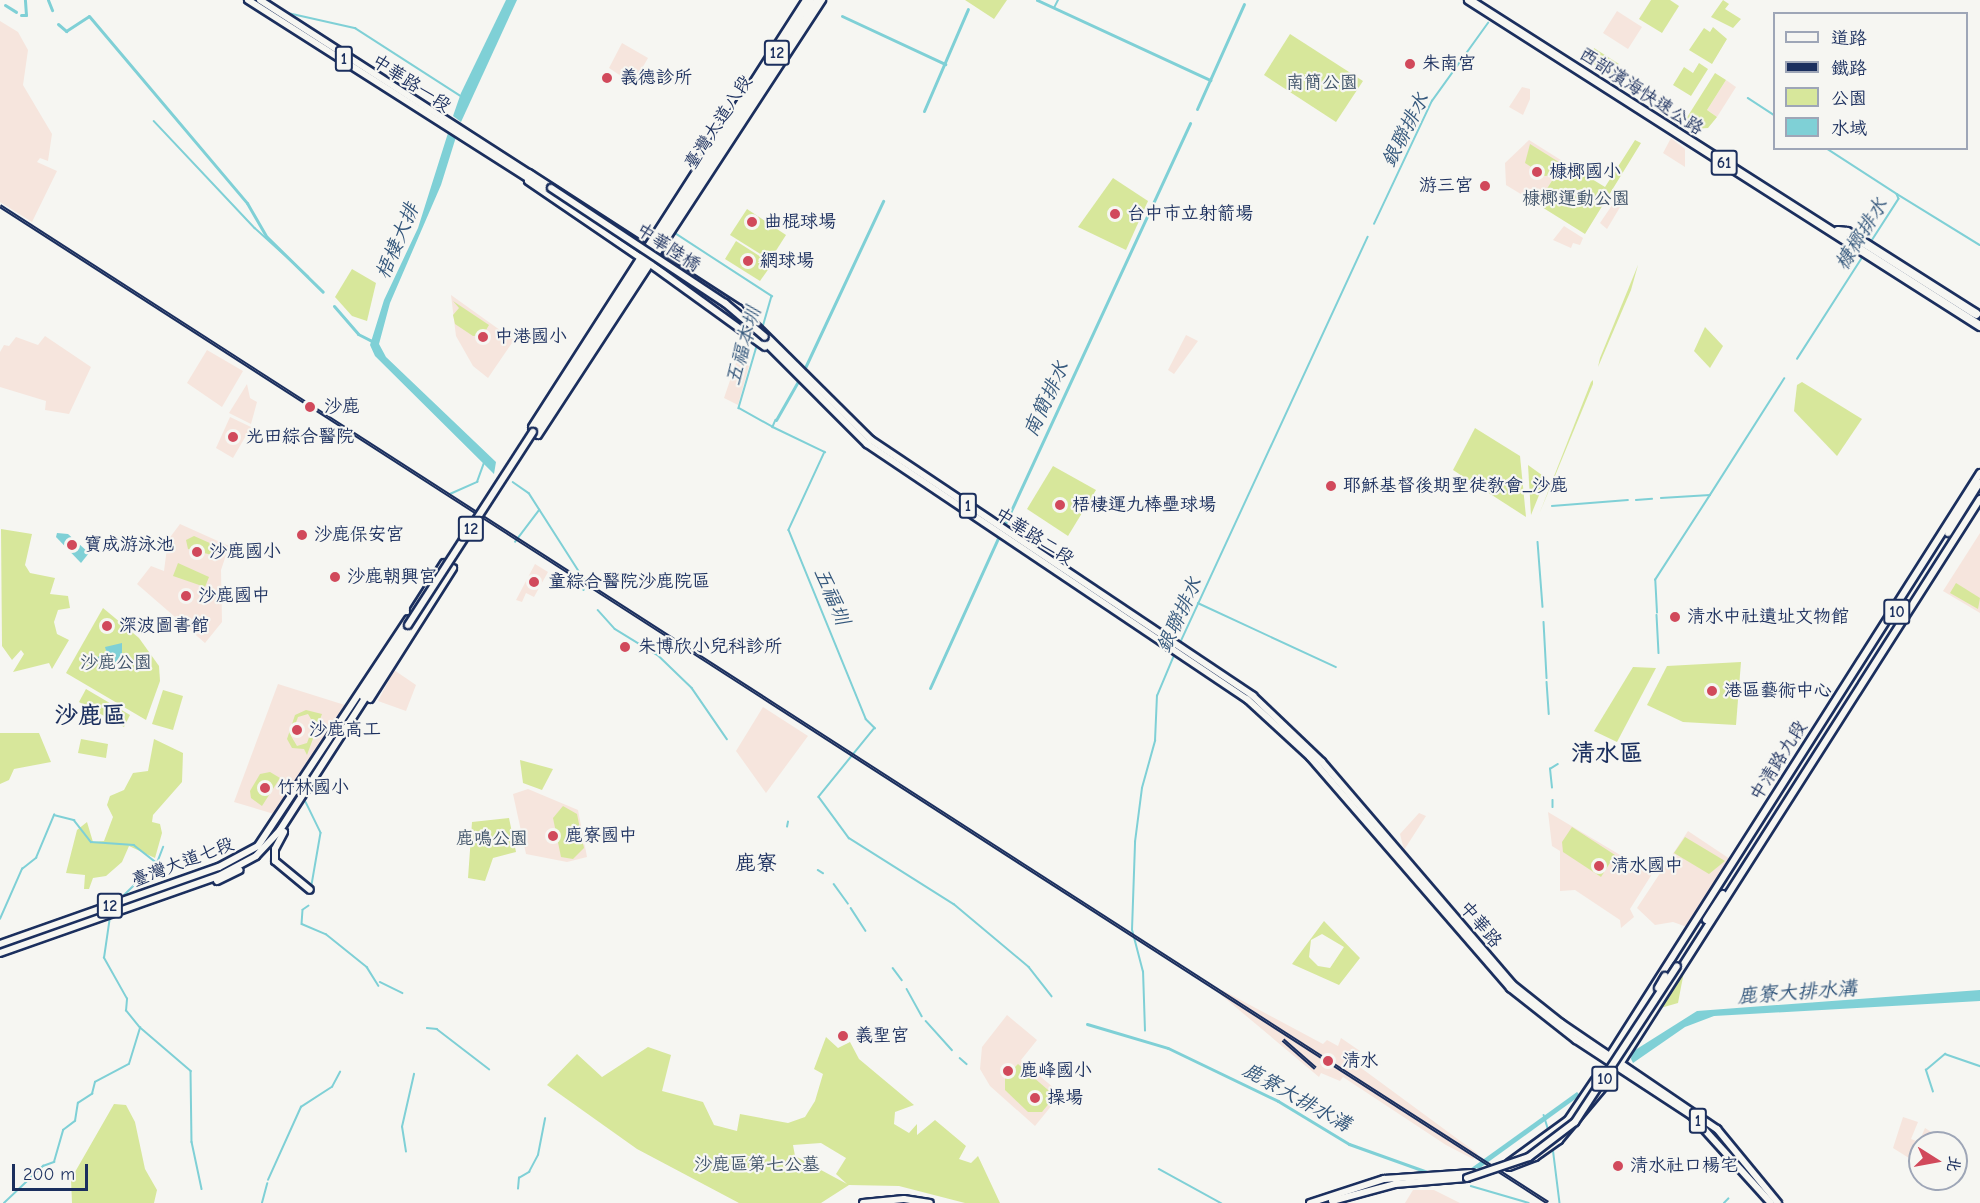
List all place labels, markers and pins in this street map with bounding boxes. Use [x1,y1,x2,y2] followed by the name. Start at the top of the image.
[1422,53,1476,75] place label: 朱南宮
[1403,57,1417,71] marker: 朱南宮
[620,67,692,89] place label: 義德診所
[598,69,616,87] marker: 義德診所
[1549,161,1621,183] place label: 槺榔國小
[1530,165,1544,179] marker: 槺榔國小
[1419,175,1473,197] place label: 游三宮
[1478,179,1492,193] marker: 游三宮
[1127,203,1253,225] place label: 台中市立射箭場
[1108,207,1122,221] marker: 台中市立射箭場
[764,211,836,233] place label: 曲棍球場
[745,215,759,229] marker: 曲棍球場
[760,250,814,272] place label: 網球場
[741,254,755,268] marker: 網球場
[495,326,567,348] place label: 中港國小
[476,330,490,344] marker: 中港國小
[324,396,360,418] place label: 沙鹿
[301,398,319,416] marker: 沙鹿
[246,426,354,448] place label: 光田綜合醫院
[224,428,242,446] marker: 光田綜合醫院
[1343,475,1568,497] place label: 耶穌基督後期聖徒教會_沙鹿
[1324,479,1338,493] marker: 耶穌基督後期聖徒教會_沙鹿
[1072,494,1216,516] place label: 梧棲運九棒壘球場
[1053,498,1067,512] marker: 梧棲運九棒壘球場
[314,524,404,546] place label: 沙鹿保安宮
[295,528,309,542] marker: 沙鹿保安宮
[84,534,174,556] place label: 寶成游泳池
[65,538,79,552] marker: 寶成游泳池
[209,541,281,563] place label: 沙鹿國小
[190,545,204,559] marker: 沙鹿國小
[347,566,437,588] place label: 沙鹿朝興宮
[328,570,342,584] marker: 沙鹿朝興宮
[548,571,710,593] place label: 童綜合醫院沙鹿院區
[525,573,543,591] marker: 童綜合醫院沙鹿院區
[198,585,270,607] place label: 沙鹿國中
[179,589,193,603] marker: 沙鹿國中
[1687,606,1849,628] place label: 清水中社遺址文物館
[1668,610,1682,624] marker: 清水中社遺址文物館
[119,615,209,637] place label: 深波圖書館
[100,619,114,633] marker: 深波圖書館
[638,636,782,658] place label: 朱博欣小兒科診所
[616,638,634,656] marker: 朱博欣小兒科診所
[1724,680,1832,702] place label: 港區藝術中心
[1705,684,1719,698] marker: 港區藝術中心
[309,719,381,741] place label: 沙鹿高工
[290,723,304,737] marker: 沙鹿高工
[277,777,349,799] place label: 竹林國小
[258,781,272,795] marker: 竹林國小
[565,825,637,847] place label: 鹿寮國中
[546,829,560,843] marker: 鹿寮國中
[1611,855,1683,877] place label: 清水國中
[1592,859,1606,873] marker: 清水國中
[855,1025,909,1047] place label: 義聖宮
[836,1029,850,1043] marker: 義聖宮
[1342,1050,1378,1072] place label: 清水
[1319,1052,1337,1070] marker: 清水
[1020,1060,1092,1082] place label: 鹿峰國小
[1001,1064,1015,1078] marker: 鹿峰國小
[1047,1087,1083,1109] place label: 操場
[1028,1091,1042,1105] marker: 操場
[1630,1155,1738,1177] place label: 清水社口楊宅
[1611,1159,1625,1173] marker: 清水社口楊宅

